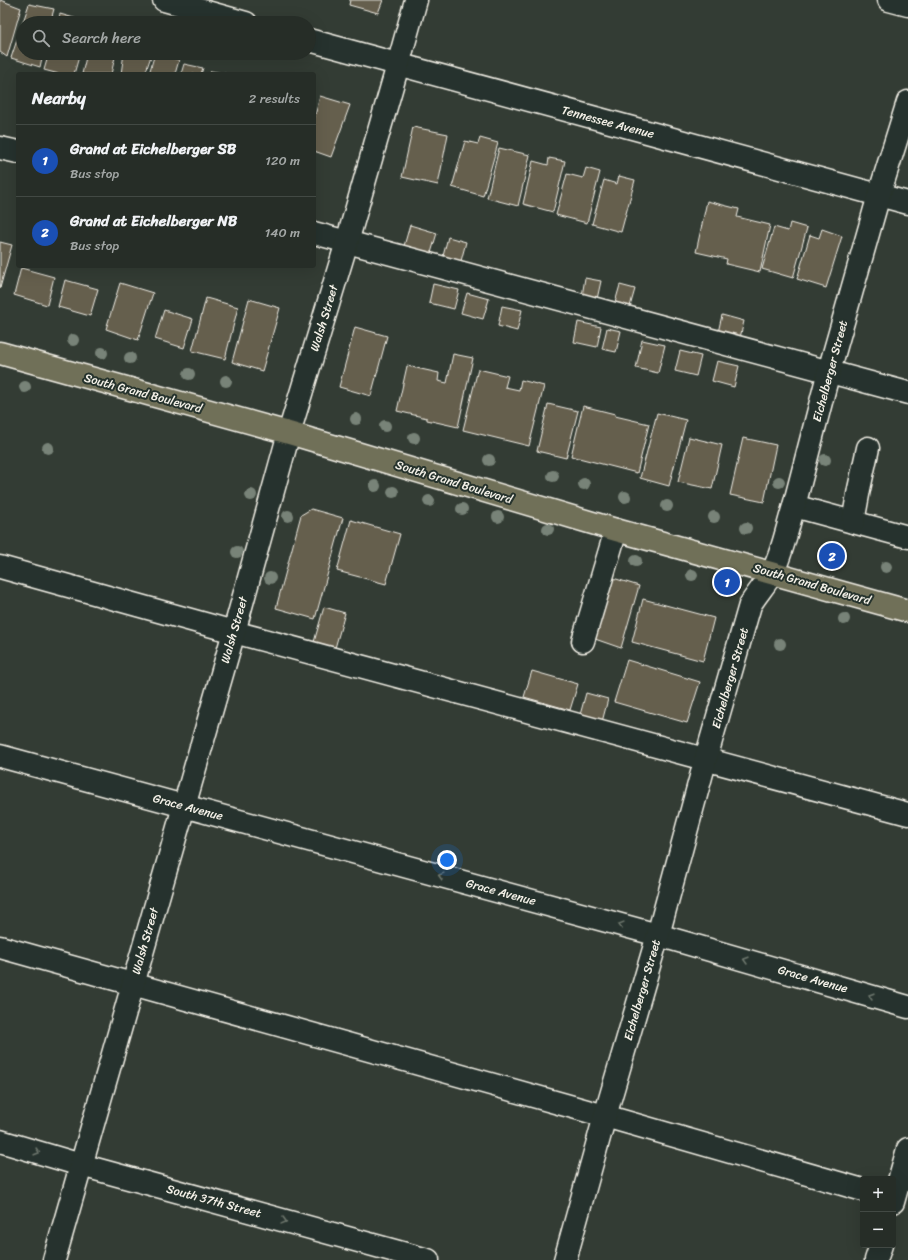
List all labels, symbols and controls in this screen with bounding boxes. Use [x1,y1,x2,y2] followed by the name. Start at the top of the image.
[16,16,316,60] search box
[62,25,141,51] text: Search here
[30,27,52,49] icon: search
[32,83,86,113] text: Nearby
[249,87,300,110] text: 2 results
[559,99,657,145] street label: Tennessee Avenue
[70,136,236,162] text: Grand at Eichelberger SB
[42,149,48,172] text: 1
[265,149,300,172] text: 120 m
[70,162,119,185] text: Bus stop
[70,208,237,234] text: Grand at Eichelberger NB
[41,221,49,244] text: 2
[265,221,300,244] text: 140 m
[70,234,119,257] text: Bus stop
[303,281,345,354] street label: Walsh Street
[806,318,854,424] street label: Eichelberger Street
[82,367,205,419] street label: South Grand Boulevard
[393,454,516,510] street label: South Grand Boulevard
[819,541,845,571] pin: 2
[751,557,874,611] street label: South Grand Boulevard
[714,567,740,597] pin: 1
[214,593,254,666] street label: Walsh Street
[705,625,755,731] street label: Eichelberger Street
[150,787,226,827] street label: Grace Avenue
[437,850,457,870] your location
[438,872,445,881] one-way arrow
[463,872,539,912] street label: Grace Avenue
[125,904,165,977] street label: Walsh Street
[617,921,624,929] one-way arrow
[617,937,667,1043] street label: Eichelberger Street
[742,956,749,965] one-way arrow
[775,959,851,999] street label: Grace Avenue
[867,992,874,1001] one-way arrow
[34,1147,41,1156] one-way arrow
[860,1176,896,1248] map controls
[860,1176,896,1212] button: +
[164,1178,264,1224] street label: South 37th Street
[860,1212,896,1248] button: −
[281,1216,287,1224] one-way arrow

